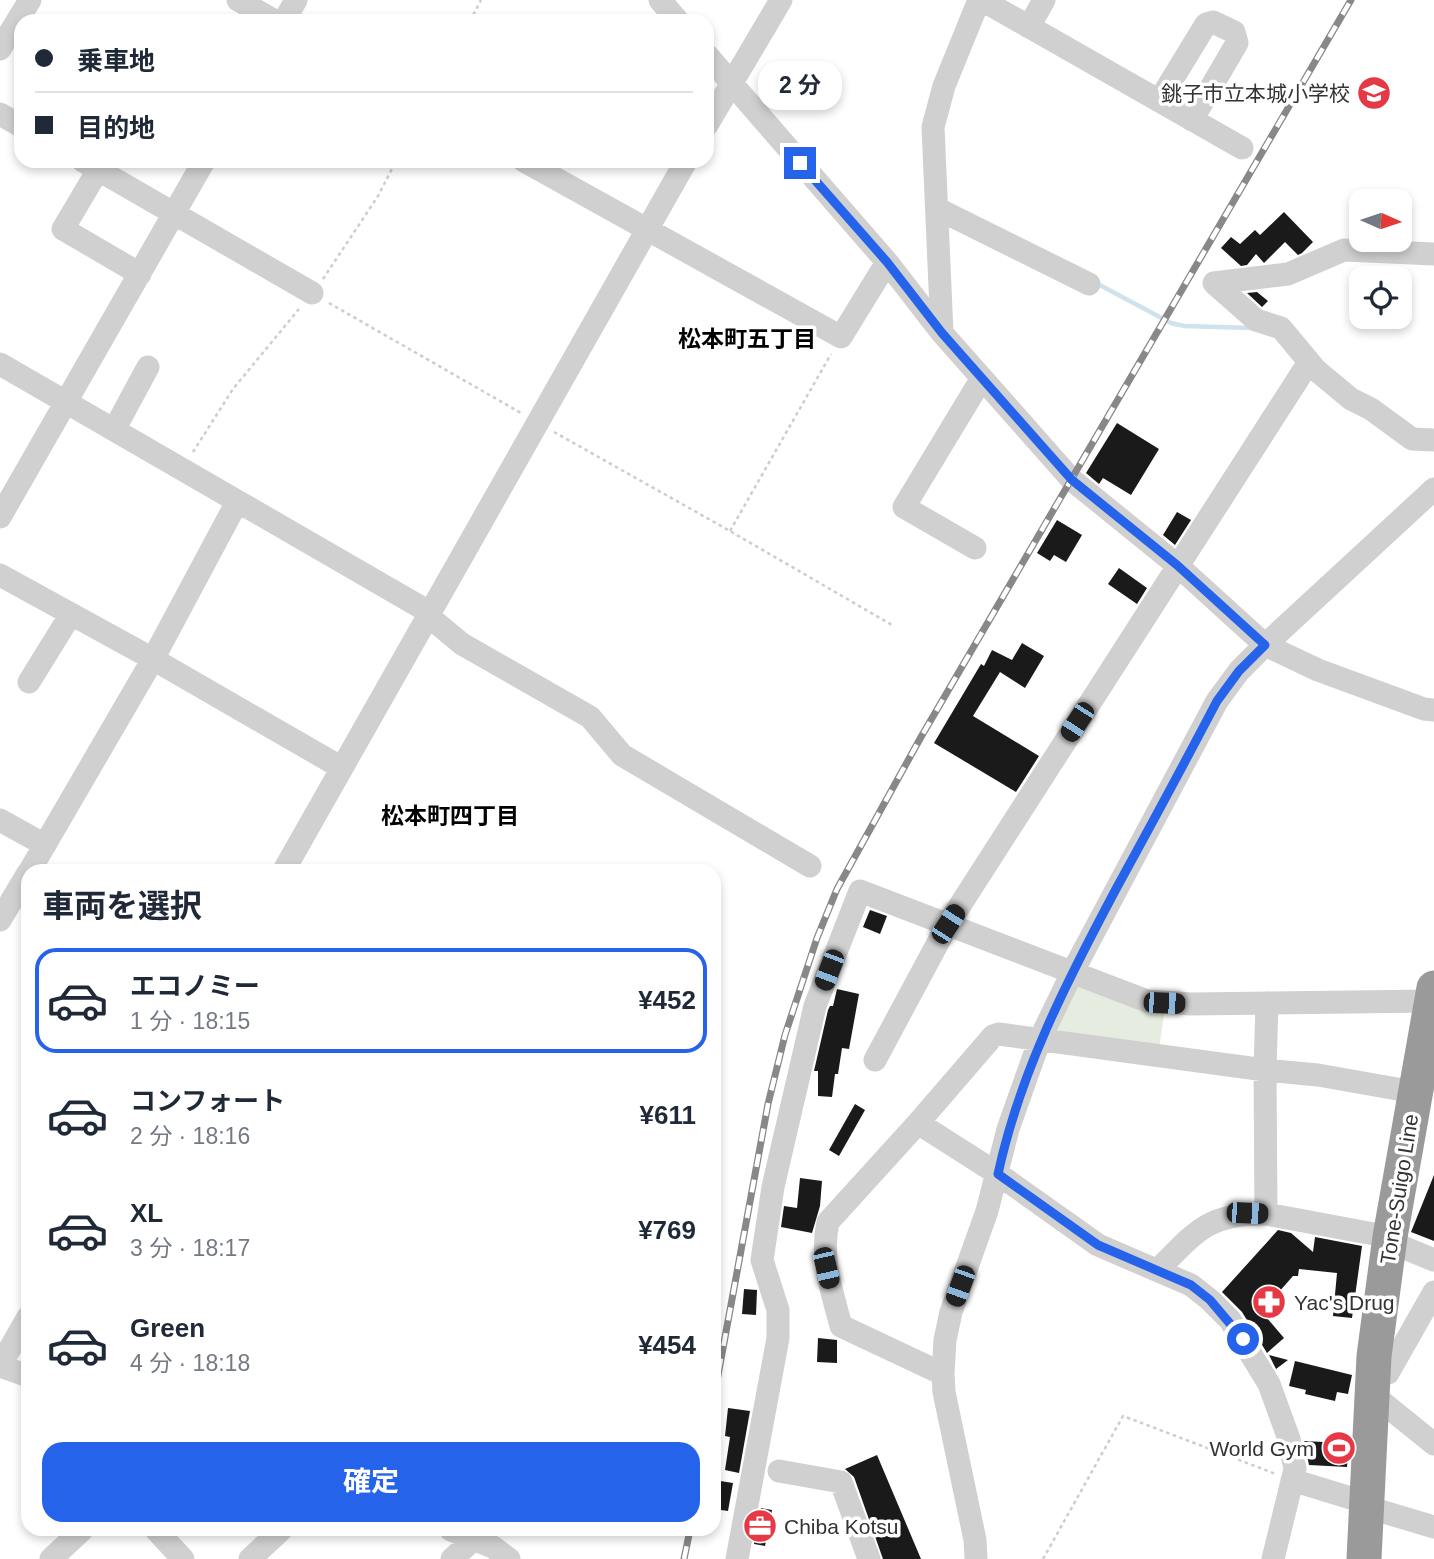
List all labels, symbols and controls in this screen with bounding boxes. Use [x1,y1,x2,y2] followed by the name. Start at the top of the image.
[77,46,155,76] text: 乗車地
[758,61,842,110] callout: 2 分
[779,72,821,98] text: 2 分
[1355,74,1393,112] school or university icon: 銚子市立本城小学校
[1161,82,1350,105] place label: 銚子市立本城小学校
[77,113,155,143] text: 目的地
[784,147,816,179] route end
[1349,189,1412,252] north arrow
[1349,189,1412,329] map controls
[1349,266,1412,329] button: locate
[678,326,816,352] district label: 松本町五丁目
[1057,699,1098,745] car
[381,803,519,829] district label: 松本町四丁目
[42,888,202,924] text: 車両を選択
[928,901,969,947] car
[812,947,847,993] car
[46,969,109,1032] icon: car
[130,971,260,1001] text: エコノミー
[638,985,696,1015] text: ¥452
[1143,992,1186,1014] car
[130,1008,250,1034] text: 1 分 · 18:15
[46,1084,109,1147] icon: car
[130,1086,285,1116] text: コンフォート
[640,1100,696,1130] text: ¥611
[1376,1112,1422,1266] street label: Tone-Suigo Line
[130,1123,250,1149] text: 2 分 · 18:16
[130,1198,163,1228] text: XL
[46,1199,109,1262] icon: car
[1226,1202,1269,1224] car
[638,1215,696,1245] text: ¥769
[130,1235,250,1261] text: 3 分 · 18:17
[812,1245,841,1291] car
[943,1263,978,1309] car
[1250,1283,1288,1321] pharmacy icon: Yac's Drug
[1294,1291,1395,1314] place label: Yac's Drug
[130,1313,205,1343] text: Green
[46,1314,109,1377] icon: car
[1227,1323,1259,1355] route start
[638,1330,696,1360] text: ¥454
[130,1350,250,1376] text: 4 分 · 18:18
[1320,1429,1358,1467] sports icon: World Gym
[1209,1437,1314,1460] place label: World Gym
[42,1442,700,1522] button: 確定
[741,1507,779,1545] office icon: Chiba Kotsu
[784,1515,898,1538] place label: Chiba Kotsu

